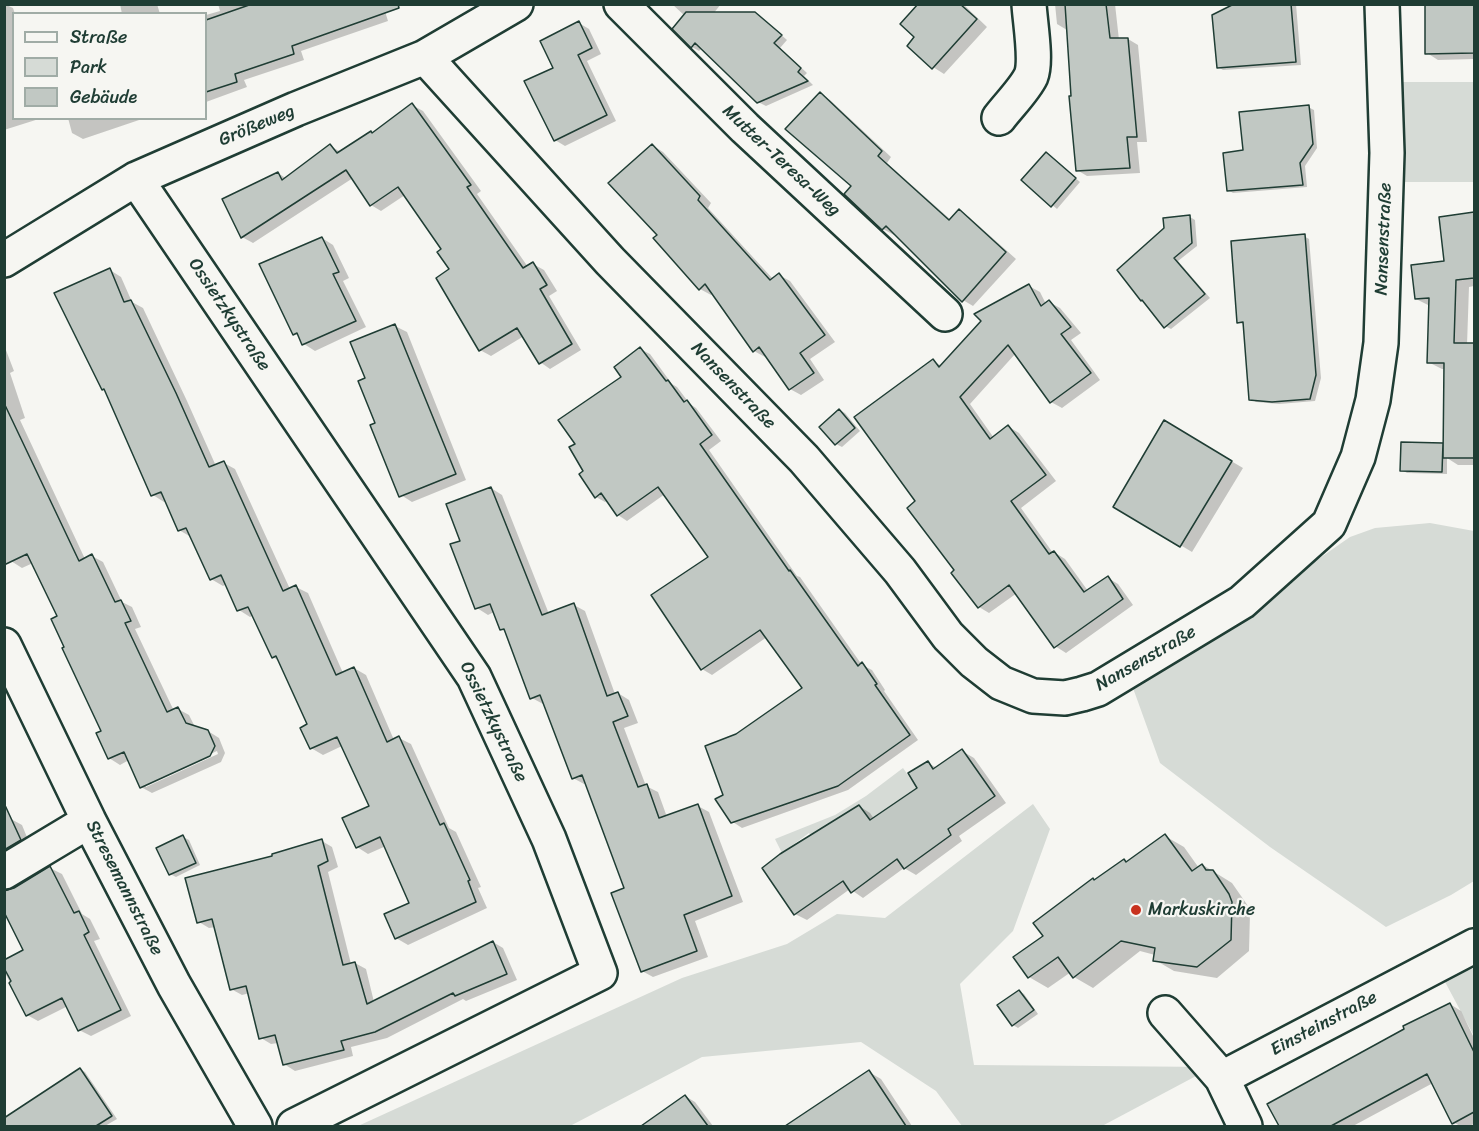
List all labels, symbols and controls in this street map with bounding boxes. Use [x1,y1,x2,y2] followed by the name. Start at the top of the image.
[12,12,207,120] legend
[70,21,127,53] text: Straße
[70,51,107,83] text: Park
[70,81,137,113] text: Gebäude
[216,100,298,152] street label: Größeweg
[717,101,845,221] street label: Mutter-Teresa-Weg
[1371,182,1397,296] street label: Nansenstraße
[183,255,275,375] street label: Ossietzkystraße
[686,338,780,434] street label: Nansenstraße
[1092,621,1200,697] street label: Nansenstraße
[455,658,531,786] street label: Ossietzkystraße
[81,817,167,959] street label: Stresemannstraße
[1148,899,1255,921] place label: Markuskirche
[1129,903,1143,917] marker: Markuskirche
[1267,987,1381,1061] street label: Einsteinstraße

